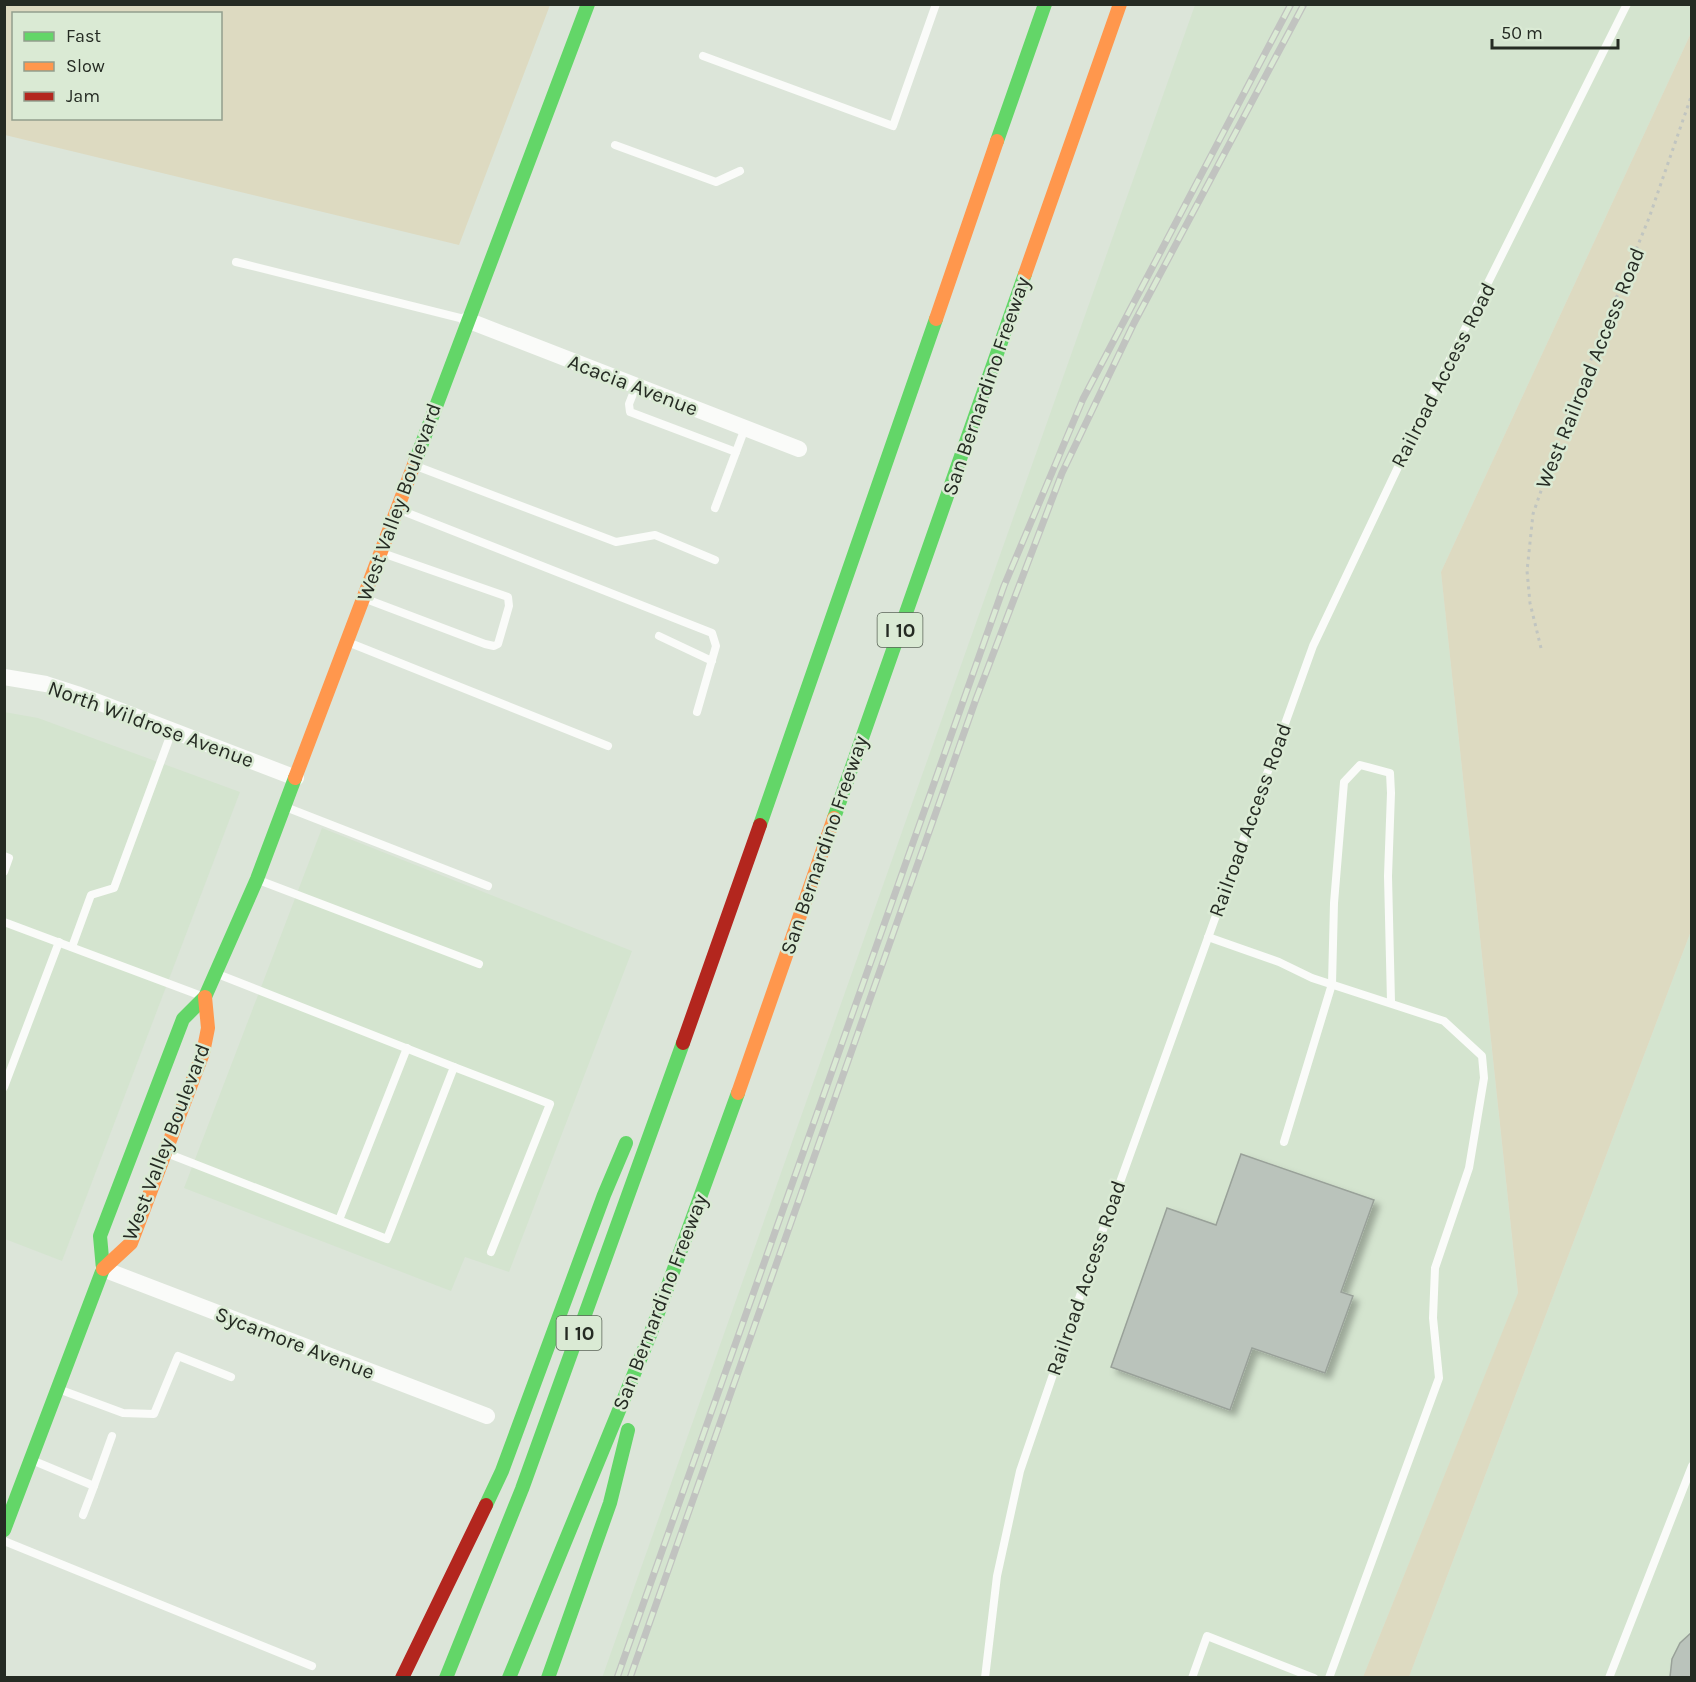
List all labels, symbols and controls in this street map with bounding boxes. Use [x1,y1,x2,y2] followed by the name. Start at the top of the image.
[12,12,222,120] legend
[1492,12,1618,50] scale bar
[1501,22,1543,44] text: 50 m
[66,25,101,47] text: Fast
[66,55,105,77] text: Slow
[66,85,100,107] text: Jam
[1531,244,1649,492] street label: West Railroad Access Road
[937,273,1035,499] street label: San Bernardino Freeway
[1386,278,1500,472] street label: Railroad Access Road
[565,349,701,421] street label: Acacia Avenue
[352,400,446,604] street label: West Valley Boulevard
[878,613,922,647] road number: I 10
[45,676,257,772] street label: North Wildrose Avenue
[1204,720,1296,920] street label: Railroad Access Road
[775,732,873,958] street label: San Bernardino Freeway
[117,1040,215,1244] street label: West Valley Boulevard
[1041,1177,1131,1379] street label: Railroad Access Road
[608,1190,712,1414] street label: San Bernardino Freeway
[212,1302,378,1384] street label: Sycamore Avenue
[556,1316,602,1350] road number: I 10

